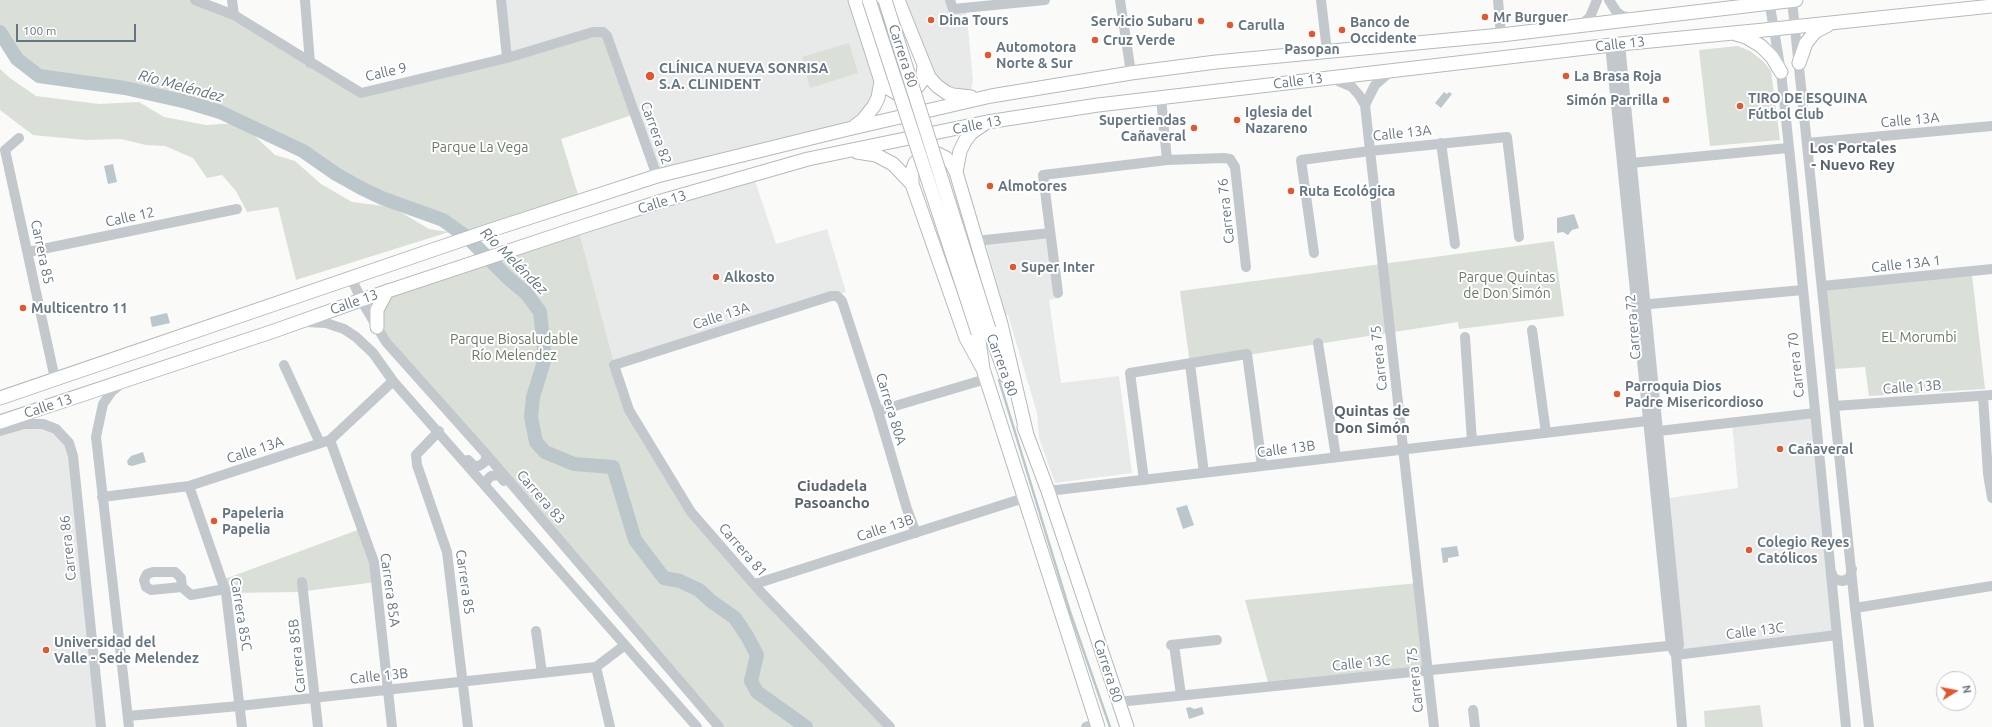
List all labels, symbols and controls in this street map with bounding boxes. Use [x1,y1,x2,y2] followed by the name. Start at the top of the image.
[1493,9,1568,25] place label: Mr Burguer
[939,12,1009,28] place label: Dina Tours
[1480,12,1490,22] marker: Mr Burguer
[1091,13,1193,29] place label: Servicio Subaru
[1350,14,1417,46] place label: Banco de Occidente
[926,15,936,25] marker: Dina Tours
[18,16,138,42] scale bar
[1196,16,1206,26] marker: Servicio Subaru
[1238,17,1285,33] place label: Carulla
[1225,20,1235,30] marker: Carulla
[885,22,921,90] street label: Carrera 80
[23,24,56,37] text: 100 m
[1337,25,1347,35] marker: Banco de Occidente
[1307,29,1317,39] marker: Pasopan
[1103,32,1175,48] place label: Cruz Verde
[1594,33,1646,55] street label: Calle 13
[1090,35,1100,45] marker: Cruz Verde
[996,39,1076,72] place label: Automotora Norte & Sur
[1284,41,1340,57] place label: Pasopan
[983,50,993,60] marker: Automotora Norte & Sur
[364,59,408,85] street label: Calle 9
[659,60,828,92] place label: CLÍNICA NUEVA SONRISA S.A. CLINIDENT
[136,66,226,106] water label: Río Meléndez
[1574,68,1662,84] place label: La Brasa Roja
[644,70,656,82] marker: CLÍNICA NUEVA SONRISA S.A. CLINIDENT
[1272,70,1324,92] street label: Calle 13
[1561,71,1571,81] marker: La Brasa Roja
[1748,90,1867,122] place label: TIRO DE ESQUINA Fútbol Club
[1566,92,1658,108] place label: Simón Parrilla
[1661,95,1671,105] marker: Simón Parrilla
[637,99,675,167] street label: Carrera 82
[1735,101,1745,111] marker: TIRO DE ESQUINA Fútbol Club
[1245,104,1312,136] place label: Iglesia del Nazareno
[1880,109,1940,131] street label: Calle 13A
[951,112,1003,138] street label: Calle 13
[1099,112,1186,144] place label: Supertiendas Cañaveral
[1232,115,1242,125] marker: Iglesia del Nazareno
[1372,122,1432,144] street label: Calle 13A
[1189,123,1199,133] marker: Supertiendas Cañaveral
[432,139,528,155] park label: Parque La Vega
[1809,139,1897,174] district label: Los Portales - Nuevo Rey
[1214,177,1238,245] street label: Carrera 76
[998,178,1067,194] place label: Almotores
[985,181,995,191] marker: Almotores
[1299,183,1395,199] place label: Ruta Ecológica
[1286,186,1296,196] marker: Ruta Ecológica
[636,187,688,217] street label: Calle 13
[104,204,156,230] street label: Calle 12
[27,218,57,286] street label: Carrera 85
[477,224,551,298] water label: Río Meléndez
[1870,252,1942,276] street label: Calle 13A 1
[1021,259,1095,275] place label: Super Inter
[1008,262,1018,272] marker: Super Inter
[724,269,775,285] place label: Alkosto
[1459,269,1555,302] park label: Parque Quintas de Don Simón
[711,272,721,282] marker: Alkosto
[328,286,380,318] street label: Calle 13
[1622,294,1644,360] street label: Carrera 72
[690,299,752,333] street label: Calle 13A
[31,300,128,316] place label: Multicentro 11
[18,303,28,313] marker: Multicentro 11
[1367,324,1391,392] street label: Carrera 75
[1881,329,1957,345] park label: EL Morumbi
[450,331,578,364] park label: Parque Biosaludable Río Melendez
[983,331,1021,399] street label: Carrera 80
[1784,331,1808,399] street label: Carrera 70
[872,371,910,447] street label: Carrera 80A
[1882,377,1942,397] street label: Calle 13B
[1625,378,1764,410] place label: Parroquia Dios Padre Misericordioso
[1612,389,1622,399] marker: Parroquia Dios Padre Misericordioso
[22,390,74,422] street label: Calle 13
[1334,402,1410,437] district label: Quintas de Don Simón
[224,433,286,467] street label: Calle 13A
[1256,437,1316,461] street label: Calle 13B
[1788,441,1853,457] place label: Cañaveral
[1775,444,1785,454] marker: Cañaveral
[513,467,569,527] street label: Carrera 83
[794,477,870,512] district label: Ciudadela Pasoancho
[222,505,284,538] place label: Papeleria Papelia
[854,511,916,545] street label: Calle 13B
[56,514,80,582] street label: Carrera 86
[209,516,219,526] marker: Papeleria Papelia
[715,520,771,580] street label: Carrera 81
[1757,534,1849,566] place label: Colegio Reyes Católicos
[1744,545,1754,555] marker: Colegio Reyes Católicos
[452,548,478,616] street label: Carrera 85
[376,552,404,628] street label: Carrera 85A
[227,576,255,652] street label: Carrera 85C
[285,618,309,694] street label: Carrera 85B
[1725,619,1785,643] street label: Calle 13C
[54,634,199,666] place label: Universidad del Valle - Sede Melendez
[1090,637,1126,705] street label: Carrera 80
[41,645,51,655] marker: Universidad del Valle - Sede Melendez
[1403,646,1427,714] street label: Carrera 75
[1331,652,1391,674] street label: Calle 13C
[349,665,409,687] street label: Calle 13B
[1936,671,1976,711] north arrow
[1960,684,1973,694] text: N

